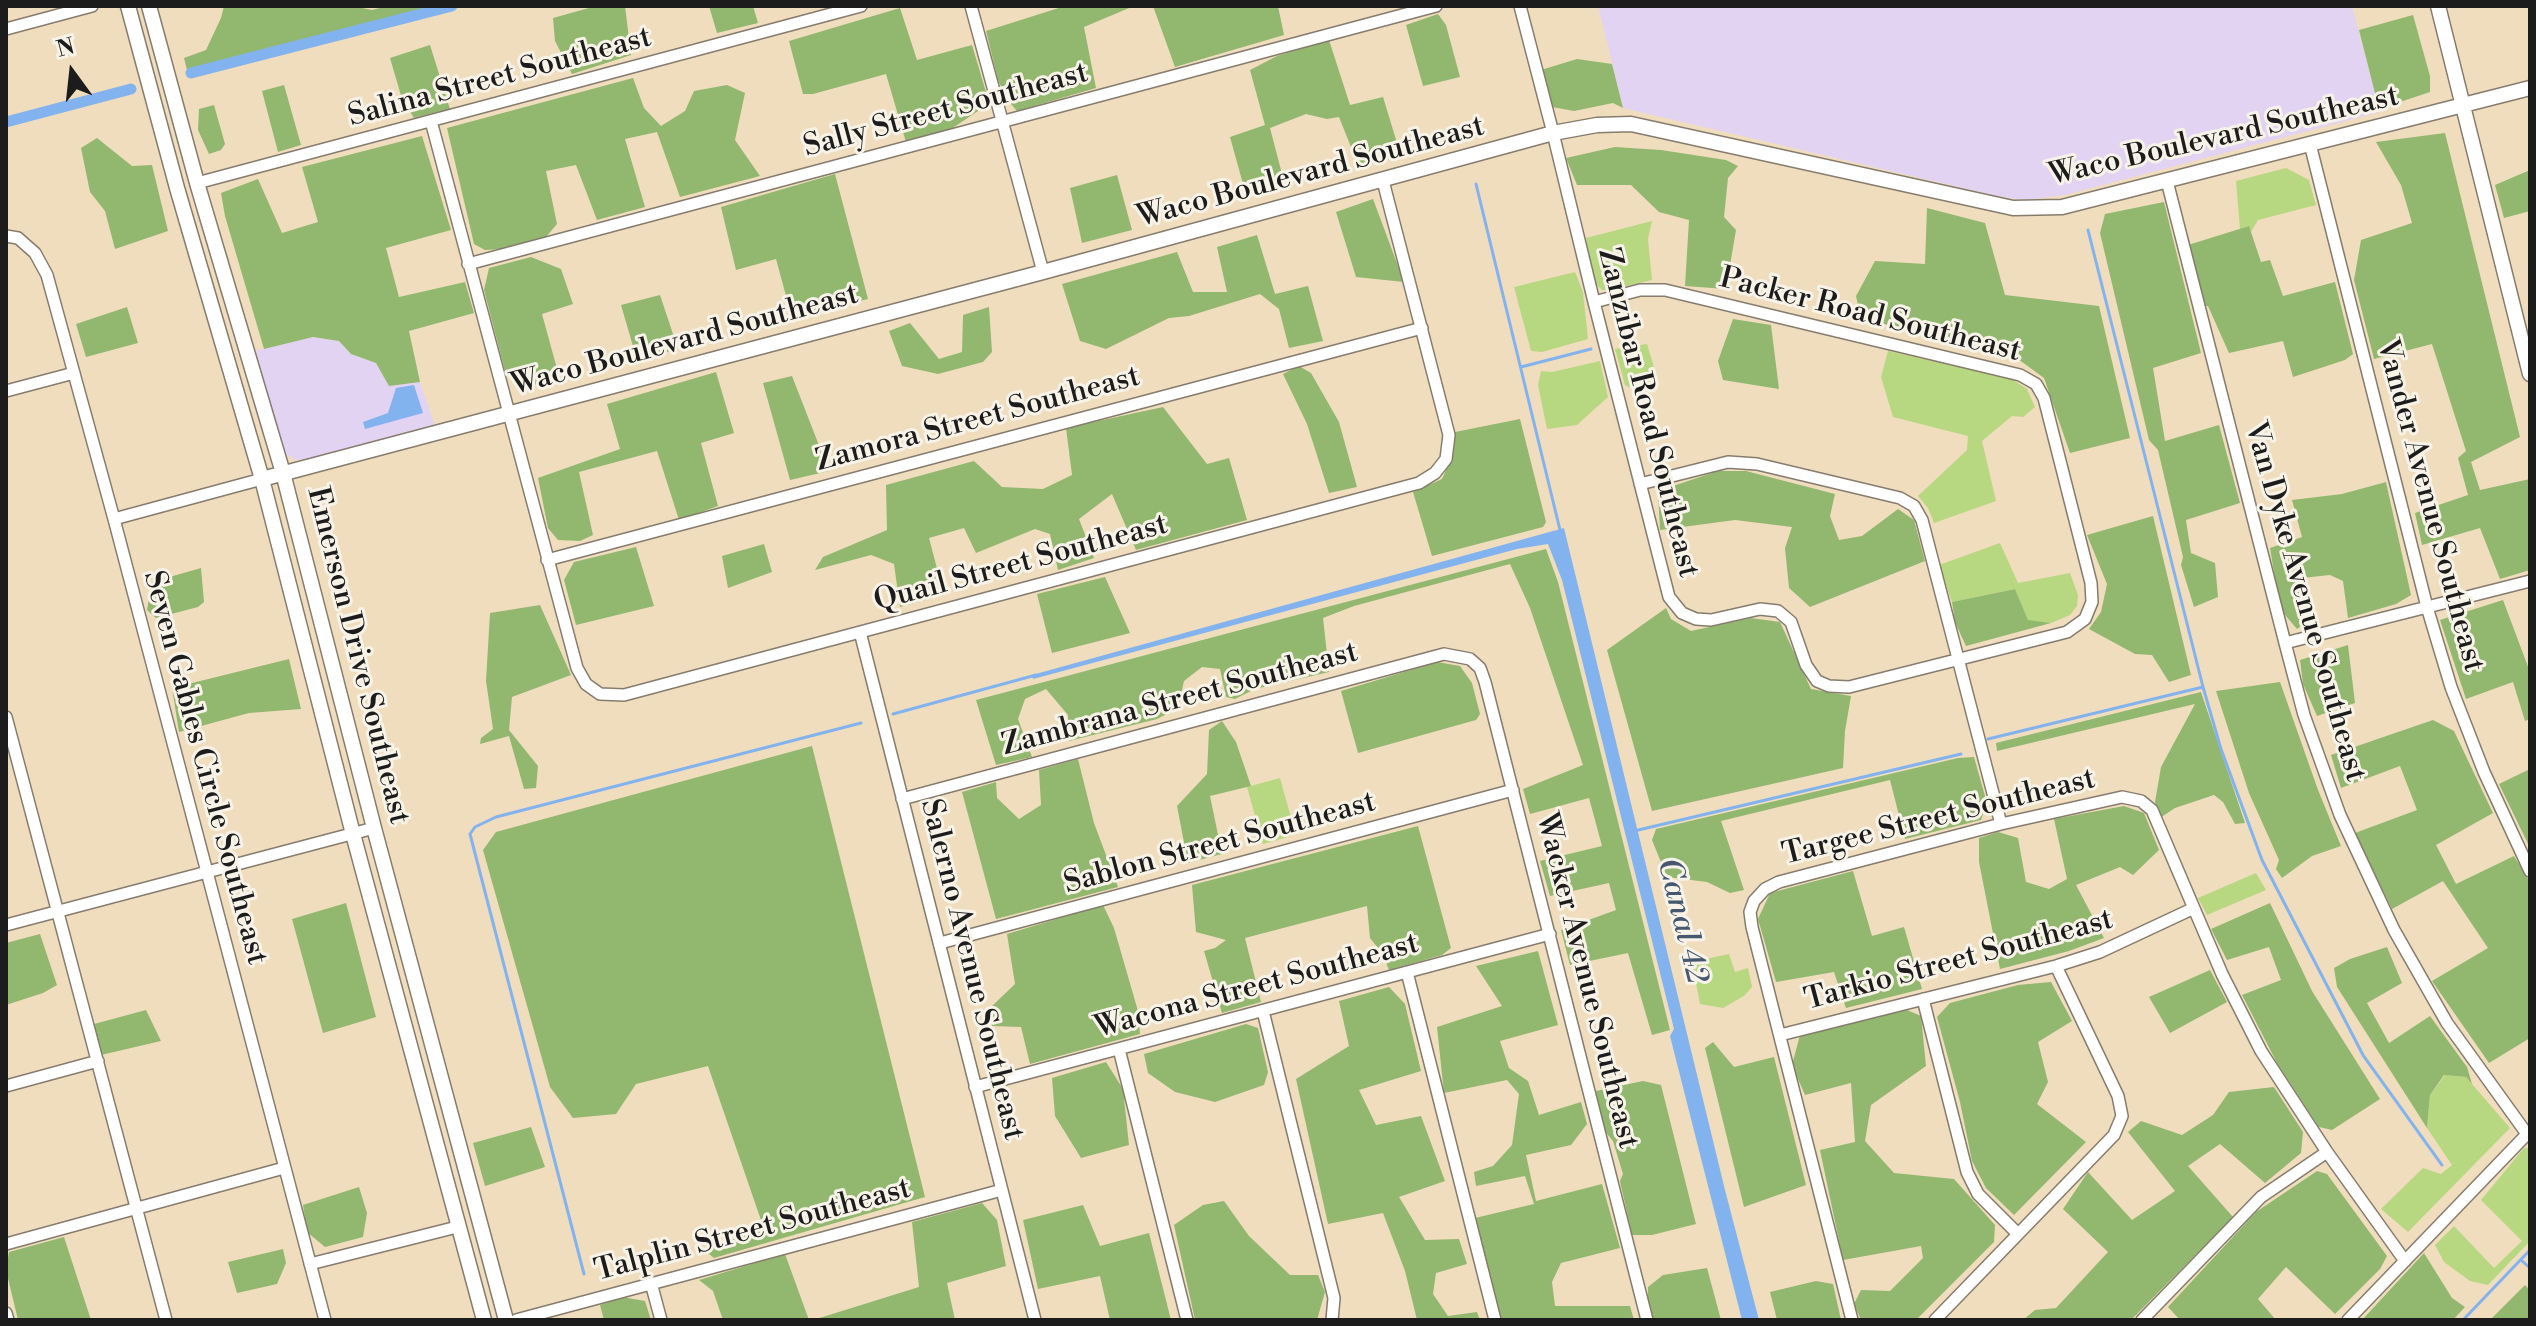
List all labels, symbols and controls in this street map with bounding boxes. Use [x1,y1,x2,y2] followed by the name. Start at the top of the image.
[344,20,656,136] street label: Salina Street Southeast
[32,32,112,112] north arrow
[54,33,78,64] text: N
[800,56,1092,166] street label: Sally Street Southeast
[2046,79,2402,195] street label: Waco Boulevard Southeast
[1133,109,1489,237] street label: Waco Boulevard Southeast
[1589,244,1705,582] street label: Zanzibar Road Southeast
[1716,261,2024,371] street label: Packer Road Southeast
[507,277,863,405] street label: Waco Boulevard Southeast
[2367,336,2491,676] street label: Vander Avenue Southeast
[812,359,1144,481] street label: Zamora Street Southeast
[2235,418,2373,786] street label: Van Dyke Avenue Southeast
[298,484,416,828] street label: Emerson Drive Southeast
[870,507,1172,621] street label: Quail Street Southeast
[134,567,274,969] street label: Seven Gables Circle Southeast
[998,635,1362,765] street label: Zambrana Street Southeast
[1779,762,2099,874] street label: Targee Street Southeast
[1060,785,1380,903] street label: Sablon Street Southeast
[911,796,1031,1144] street label: Salerno Avenue Southeast
[1527,809,1645,1153] street label: Wacker Avenue Southeast
[1647,855,1715,987] water label: Canal 42
[1801,902,2117,1020] street label: Tarkio Street Southeast
[1091,926,1423,1048] street label: Wacona Street Southeast
[591,1171,915,1291] street label: Talplin Street Southeast

